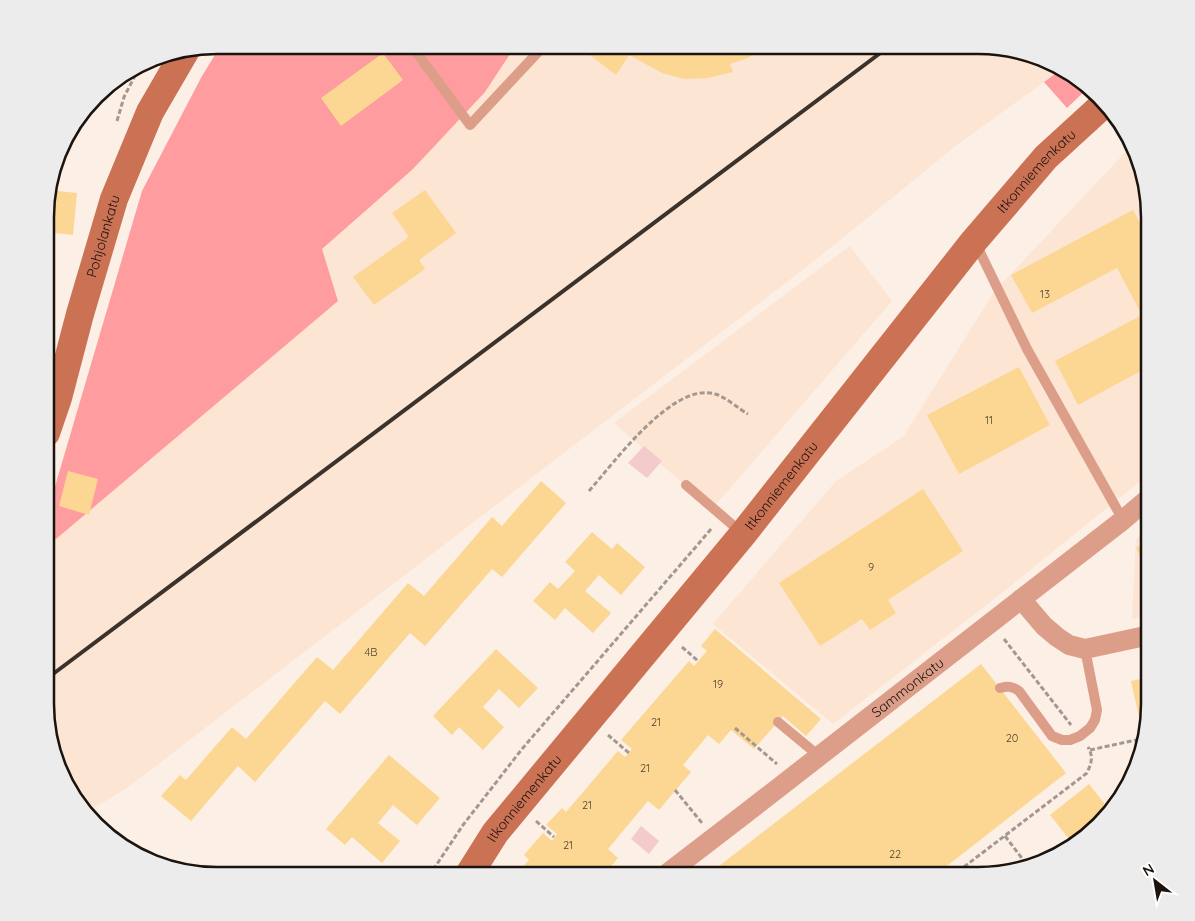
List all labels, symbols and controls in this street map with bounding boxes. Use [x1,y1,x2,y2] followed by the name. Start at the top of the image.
[993,125,1080,217] street label: Itkonniemenkatu
[82,193,124,280] street label: Pohjolankatu
[1040,287,1050,301] house number: 13
[985,413,993,427] house number: 11
[741,437,822,534] street label: Itkonniemenkatu
[868,560,874,574] house number: 9
[365,645,377,659] house number: 4B
[868,654,947,721] street label: Sammonkatu
[713,677,723,691] house number: 19
[651,715,661,729] house number: 21
[1006,731,1018,745] house number: 20
[483,751,565,845] street label: Itkonniemenkatu
[640,761,650,775] house number: 21
[582,798,592,812] house number: 21
[563,838,573,852] house number: 21
[889,847,901,861] house number: 22
[1130,856,1180,906] north arrow
[1139,859,1157,880] text: N

